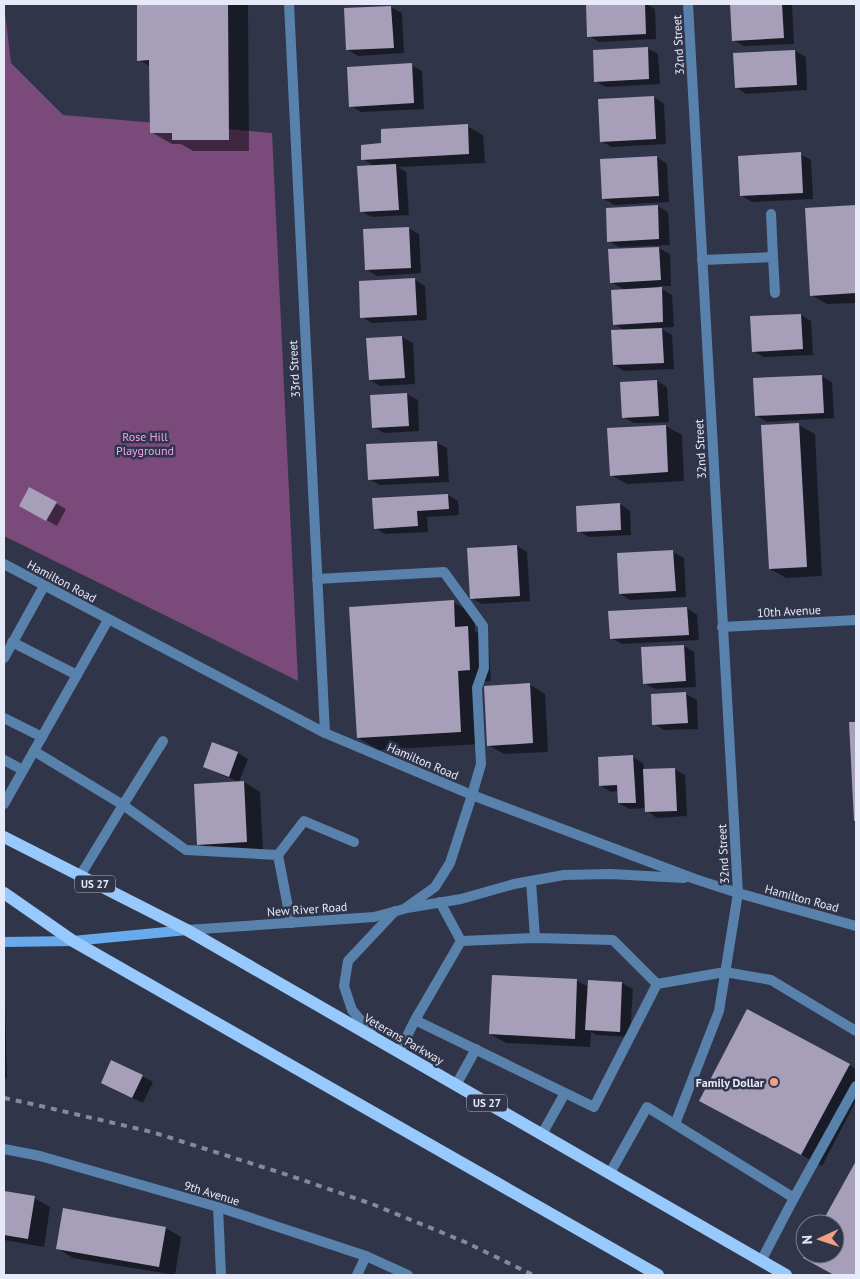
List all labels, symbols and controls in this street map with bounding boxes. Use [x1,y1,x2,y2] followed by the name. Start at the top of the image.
[669,15,687,75] street label: 32nd Street
[285,340,303,398] street label: 33rd Street
[691,419,709,479] street label: 32nd Street
[116,429,174,458] park label: Rose Hill Playground
[25,557,99,605] street label: Hamilton Road
[757,602,821,620] street label: 10th Avenue
[385,739,461,783] street label: Hamilton Road
[714,824,732,884] street label: 32nd Street
[75,876,115,892] road number: US 27
[763,881,841,915] street label: Hamilton Road
[266,899,348,919] street label: New River Road
[361,1010,447,1068] street label: Veterans Parkway
[696,1075,765,1090] place label: Family Dollar
[768,1076,780,1088] marker: Family Dollar
[467,1094,507,1112] road number: US 27
[182,1177,242,1209] street label: 9th Avenue
[795,1214,845,1264] north arrow
[798,1235,816,1245] text: N

